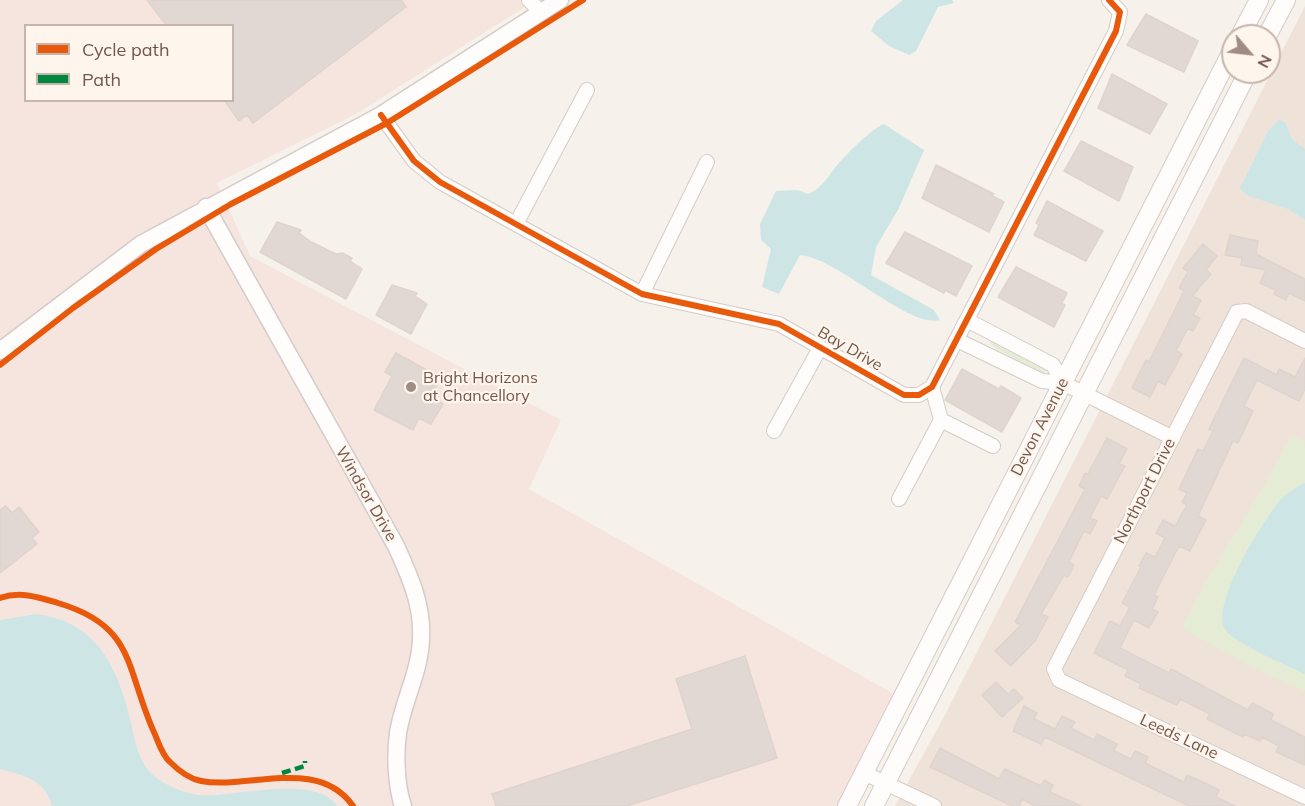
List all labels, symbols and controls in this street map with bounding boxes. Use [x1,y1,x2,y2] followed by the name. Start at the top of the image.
[24,24,234,102] legend
[1221,24,1281,84] north arrow
[82,38,169,61] text: Cycle path
[1253,51,1277,72] text: N
[82,68,121,91] text: Path
[814,323,886,375] street label: Bay Drive
[423,368,538,406] place label: Bright Horizons at Chancellory
[1007,375,1073,479] street label: Devon Avenue
[404,380,418,394] marker: Bright Horizons at Chancellory
[1110,435,1180,547] street label: Northport Drive
[331,443,401,545] street label: Windsor Drive
[1137,711,1221,763] street label: Leeds Lane

